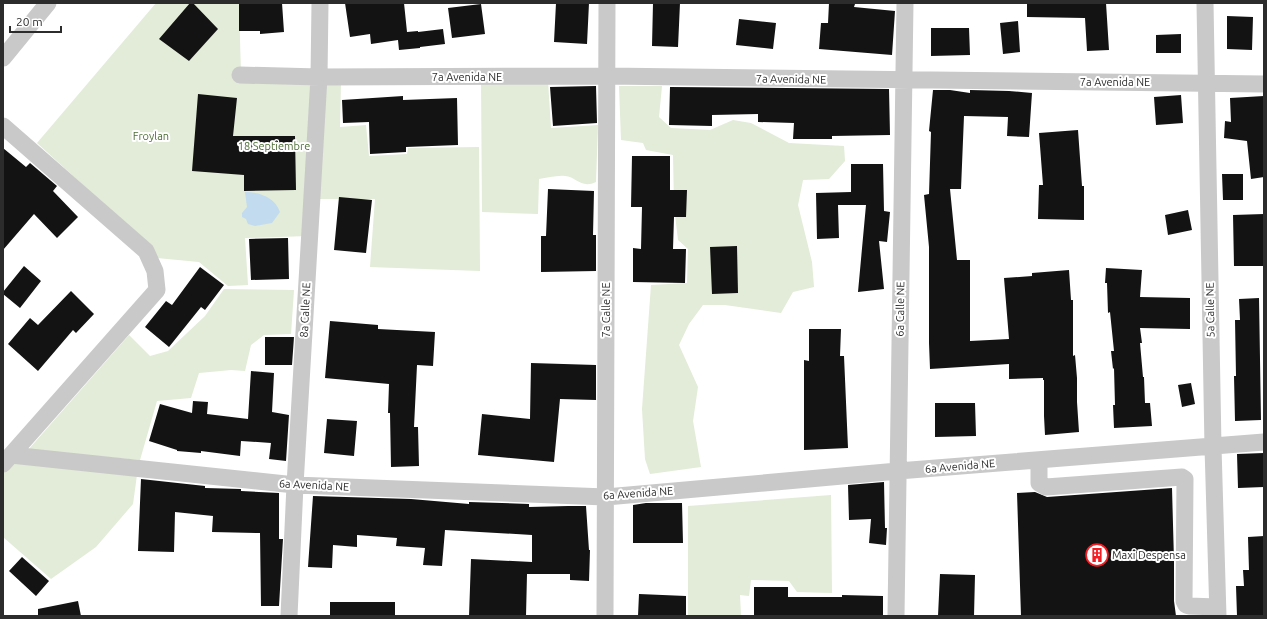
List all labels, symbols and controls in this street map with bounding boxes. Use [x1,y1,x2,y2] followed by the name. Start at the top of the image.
[10,8,61,34] scale bar
[16,15,43,28] text: 20 m
[432,71,502,83] street label: 7a Avenida NE
[756,72,826,86] street label: 7a Avenida NE
[1080,76,1150,88] street label: 7a Avenida NE
[133,130,169,142] park label: Froylan
[238,140,310,152] park label: 18 Septiembre
[894,281,906,337] street label: 6a Calle NE
[298,282,312,338] street label: 8a Calle NE
[600,282,612,338] street label: 7a Calle NE
[1204,282,1216,338] street label: 5a Calle NE
[924,457,996,475] street label: 6a Avenida NE
[279,477,349,493] street label: 6a Avenida NE
[602,485,674,501] street label: 6a Avenida NE
[1084,542,1110,568] building icon: Maxi Despensa
[1112,549,1186,561] place label: Maxi Despensa

